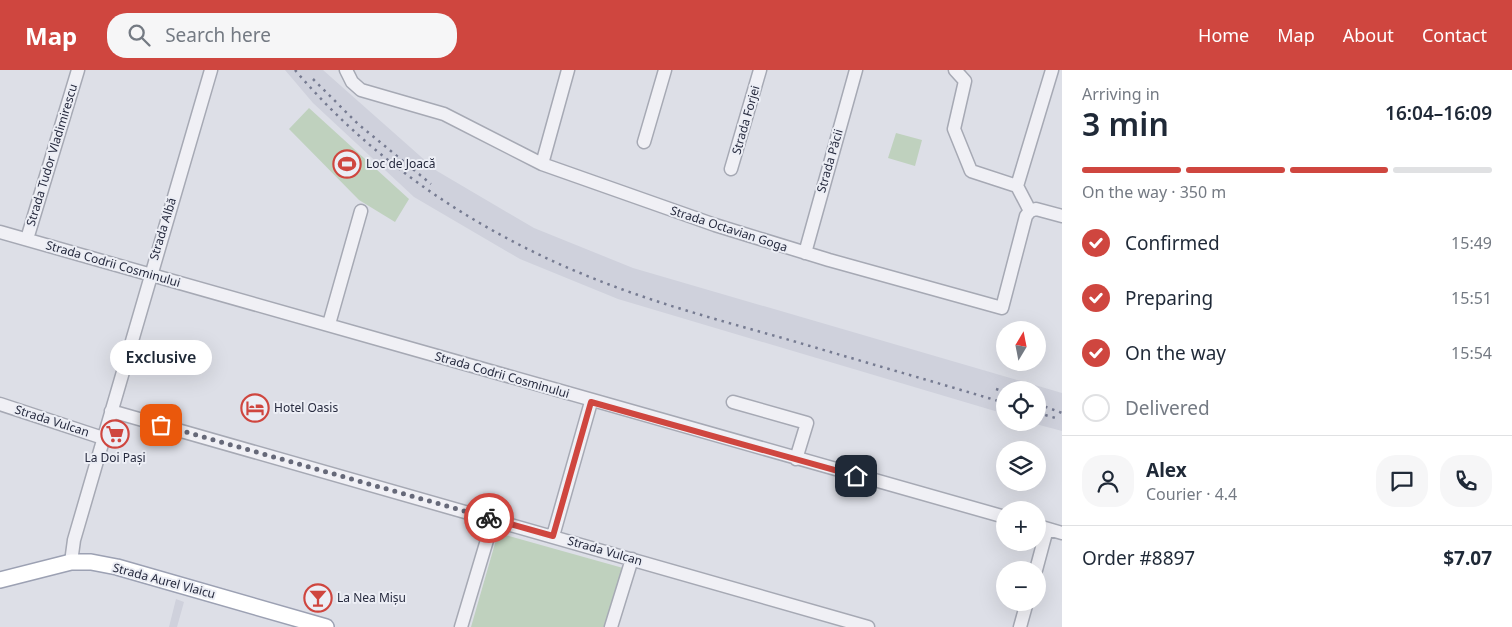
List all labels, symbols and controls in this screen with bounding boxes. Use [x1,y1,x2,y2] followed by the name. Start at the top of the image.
[107,13,457,58] search box
[25,19,77,52] text: Map
[125,21,153,49] icon: search
[165,22,271,48] text: Search here
[1198,23,1249,47] text: Home
[1277,23,1315,47] text: Map
[1343,23,1394,47] text: About
[1422,23,1487,47] text: Contact
[22,82,81,228] street label: Strada Tudor Vladimirescu
[728,83,763,156] street label: Strada Forjei
[1082,83,1160,105] text: Arriving in
[1385,100,1492,126] text: 16:04–16:09
[1082,102,1169,145] text: 3 min
[812,127,847,195] street label: Strada Păcii
[332,149,362,179] sports icon: Loc de Joacă
[366,155,435,172] place label: Loc de Joacă
[1082,181,1226,203] text: On the way · 350 m
[145,196,180,262] street label: Strada Albă
[668,202,790,256] street label: Strada Octavian Goga
[1082,229,1110,257] icon: check
[1125,230,1220,256] text: Confirmed
[1451,232,1492,254] text: 15:49
[44,236,183,291] street label: Strada Codrii Cosminului
[1082,284,1110,312] icon: check
[1125,285,1213,311] text: Preparing
[1451,287,1492,309] text: 15:51
[996,321,1046,371] north arrow
[996,321,1046,611] map controls
[1082,339,1110,367] icon: check
[110,340,212,375] callout: Exclusive
[1125,340,1226,366] text: On the way
[1451,342,1492,364] text: 15:54
[126,346,196,368] text: Exclusive
[433,347,572,402] street label: Strada Codrii Cosminului
[996,381,1046,431] button: locate
[240,393,270,423] hotel icon: Hotel Oasis
[1125,395,1210,421] text: Delivered
[274,399,338,416] place label: Hotel Oasis
[13,401,91,441] street label: Strada Vulcan
[140,404,182,446] pin
[147,411,175,439] icon: bag
[100,419,130,449] supermarket icon: La Doi Pași
[996,441,1046,491] button: layers
[84,449,146,466] place label: La Doi Pași
[835,455,877,497] pin
[1082,455,1134,507] button: person
[1376,455,1428,507] button: chat
[1440,455,1492,507] button: phone
[1146,457,1187,483] text: Alex
[842,462,870,490] icon: home
[1146,483,1237,505] text: Courier · 4.4
[464,493,514,543] courier
[996,501,1046,551] button: +
[475,504,503,532] icon: bike
[566,532,645,569] street label: Strada Vulcan
[1082,545,1195,571] text: Order #8897
[1443,545,1492,571] text: $7.07
[111,559,217,602] street label: Strada Aurel Vlaicu
[996,561,1046,611] button: −
[303,583,333,613] bar icon: La Nea Mișu
[337,589,406,606] place label: La Nea Mișu

